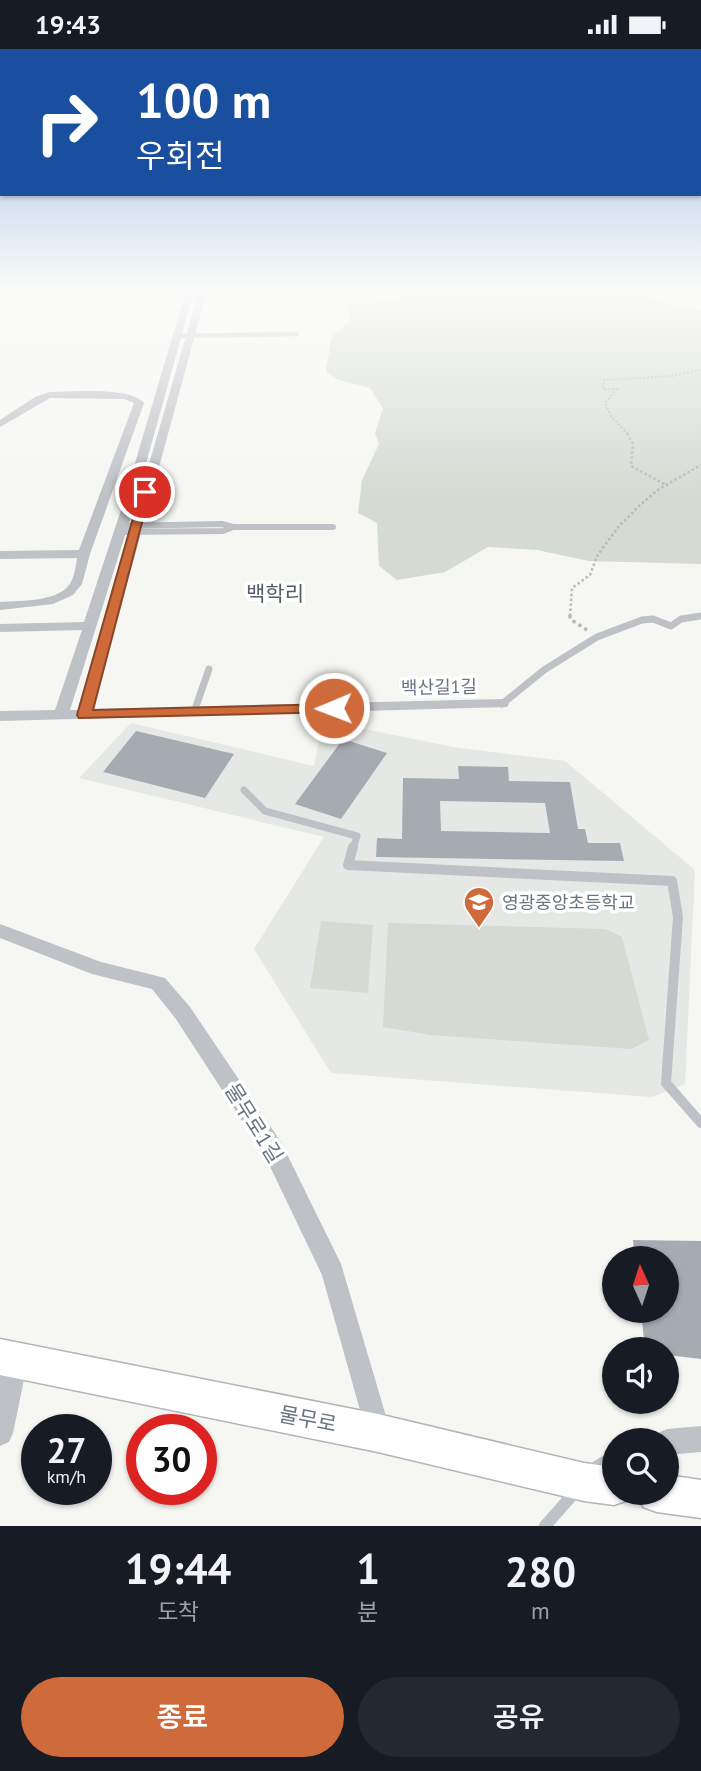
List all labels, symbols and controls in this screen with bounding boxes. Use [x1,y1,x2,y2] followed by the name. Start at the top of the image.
[35,8,101,41] text: 19:43
[136,68,271,132] text: 100 m
[21,77,112,168] icon: right
[136,134,224,176] text: 우회전
[115,462,175,522] pin
[126,473,164,511] icon: arrive
[246,580,304,607] district label: 백학리
[297,671,371,745] position arrow
[401,675,477,699] street label: 백산길1길
[462,885,496,929] school or university icon: 영광중앙초등학교
[502,891,634,914] place label: 영광중앙초등학교
[219,1078,289,1168] street label: 물무로1길
[602,1246,679,1323] north arrow
[602,1246,679,1505] map controls
[602,1337,679,1414] button: sound
[277,1400,339,1438] street label: 물무로
[126,1414,217,1505] speed limit sign: 30
[47,1427,86,1473] text: 27
[602,1428,679,1505] button: search
[47,1465,86,1488] text: km/h
[125,1541,231,1596] text: 19:44
[356,1541,380,1596] text: 1
[505,1544,576,1599] text: 280
[531,1596,550,1625] text: m
[157,1597,199,1626] text: 도착
[357,1597,379,1626] text: 분
[21,1677,344,1757] button: 종료
[358,1677,680,1757] button: 공유

